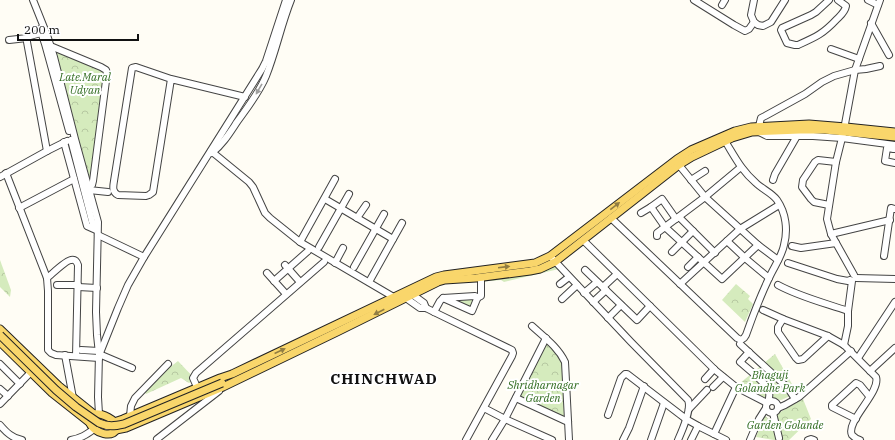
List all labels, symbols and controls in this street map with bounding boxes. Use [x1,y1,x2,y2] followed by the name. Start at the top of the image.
[18,16,138,42] scale bar
[24,22,60,37] text: 200 m
[58,70,112,97] park label: Late.Maral Udyan
[255,83,262,95] one-way arrow
[610,202,621,210] one-way arrow
[498,264,510,270] one-way arrow
[373,309,384,315] one-way arrow
[274,348,285,354] one-way arrow
[735,368,805,395] park label: Bhaguji Golandhe Park
[330,369,438,388] district label: CHINCHWAD
[506,378,580,405] park label: Shridharnagar Garden
[747,418,823,432] park label: Garden Golande

